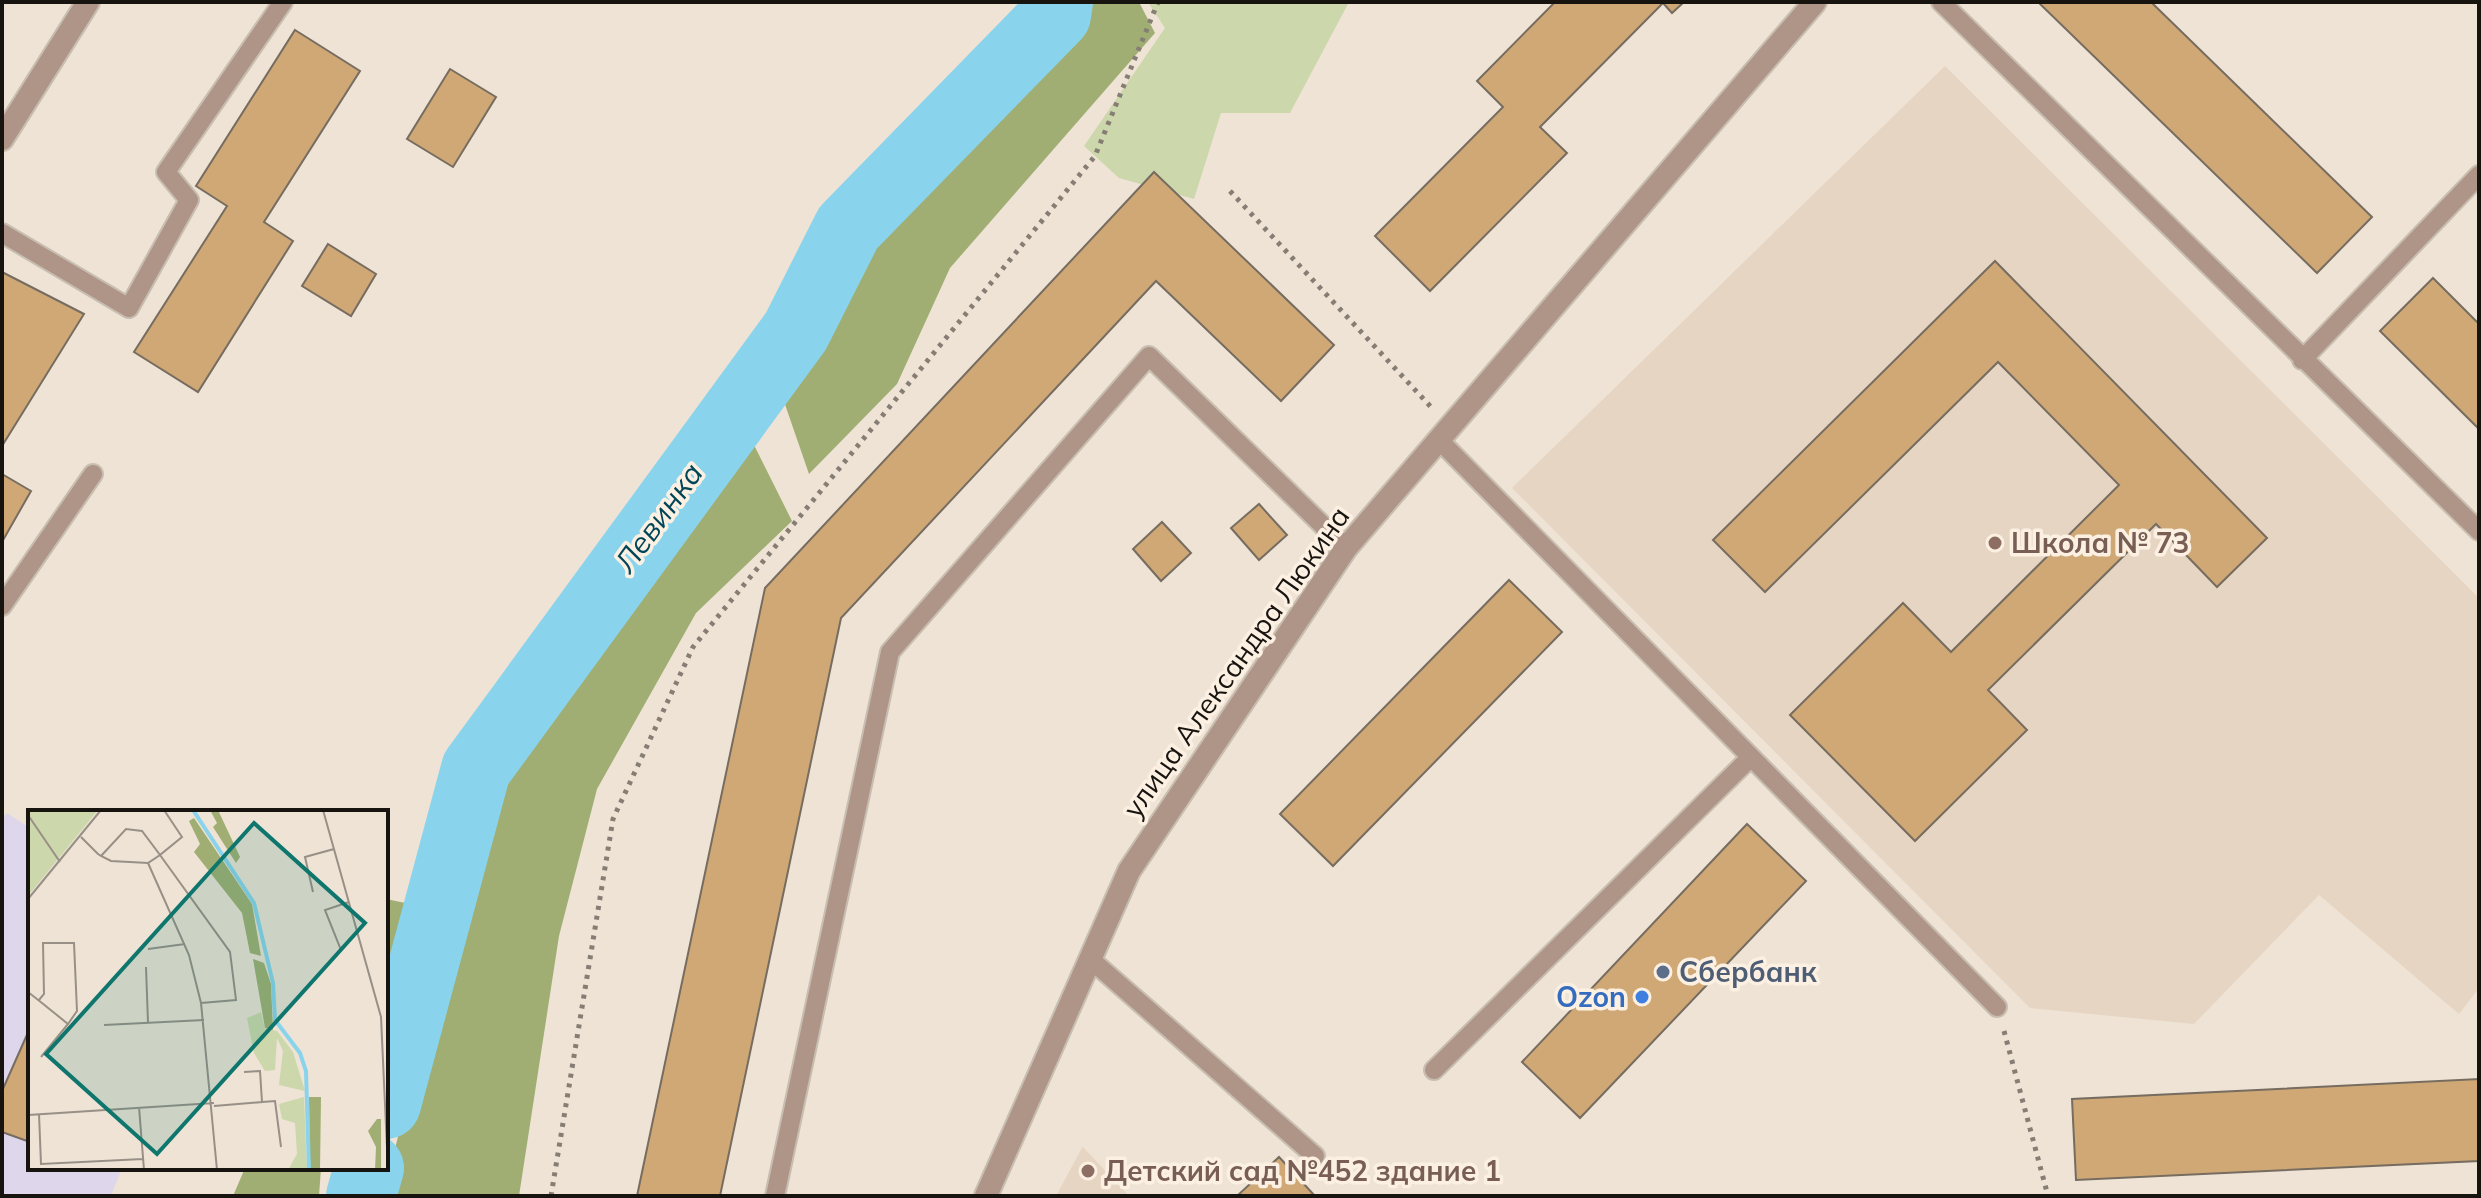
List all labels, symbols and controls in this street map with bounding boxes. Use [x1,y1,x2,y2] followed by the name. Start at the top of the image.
[605,455,711,581] water label: Левинка
[1115,499,1357,824] street label: улица Александра Люкина
[2011,525,2189,560] place label: Школа № 73
[1986,534,2004,552] marker: Школа № 73
[28,810,388,1170] inset map
[1679,954,1818,989] place label: Сбербанк
[1654,963,1672,981] marker: Сбербанк
[1556,979,1626,1014] place label: Ozon
[1633,988,1651,1006] marker: Ozon
[1104,1153,1501,1188] place label: Детский сад №452 здание 1
[1079,1162,1097,1180] marker: Детский сад №452 здание 1

